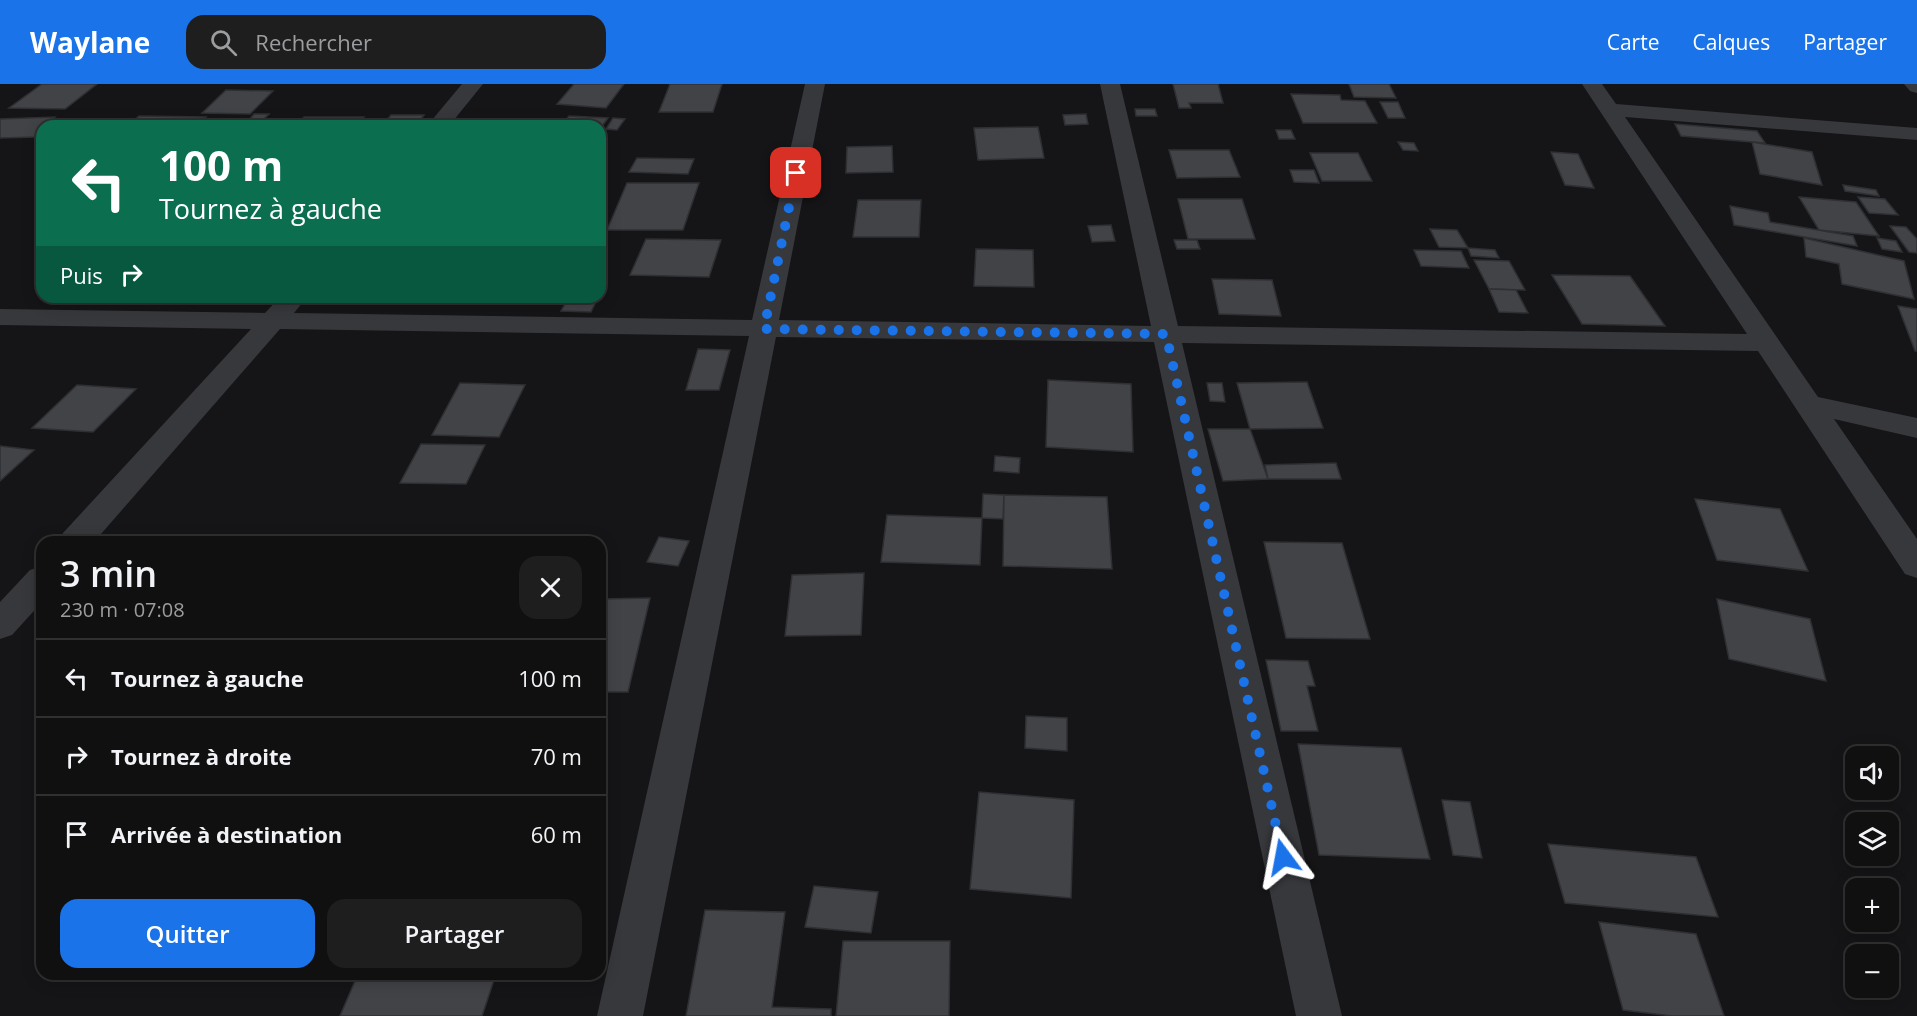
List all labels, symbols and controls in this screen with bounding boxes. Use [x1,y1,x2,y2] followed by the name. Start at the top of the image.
[186,15,606,69] search box
[30,23,150,61] text: Waylane
[207,26,240,59] icon: search
[255,27,372,57] text: Rechercher
[1607,28,1659,56] text: Carte
[1692,28,1770,56] text: Calques
[1803,28,1887,56] text: Partager
[159,136,283,193] text: 100 m
[60,144,138,222] icon: left
[770,147,821,198] pin
[779,156,812,189] icon: arrive
[159,190,382,227] text: Tournez à gauche
[115,258,148,291] icon: right
[60,260,103,290] text: Puis
[60,549,157,598] text: 3 min
[519,556,582,619] button: close
[60,596,185,623] text: 230 m · 07:08
[60,662,93,695] icon: left
[111,663,304,693] text: Tournez à gauche
[518,663,582,693] text: 100 m
[60,740,93,773] icon: right
[111,741,292,771] text: Tournez à droite
[531,741,582,771] text: 70 m
[1845,746,1899,998] map controls
[1845,746,1899,800] button: sound
[1845,812,1899,866] button: layers
[60,818,93,851] icon: arrive
[111,819,342,849] text: Arrivée à destination
[531,819,582,849] text: 60 m
[1251,825,1315,889] position arrow
[1845,878,1899,932] button: +
[60,899,315,968] button: Quitter
[327,899,582,968] button: Partager
[1845,944,1899,998] button: −

